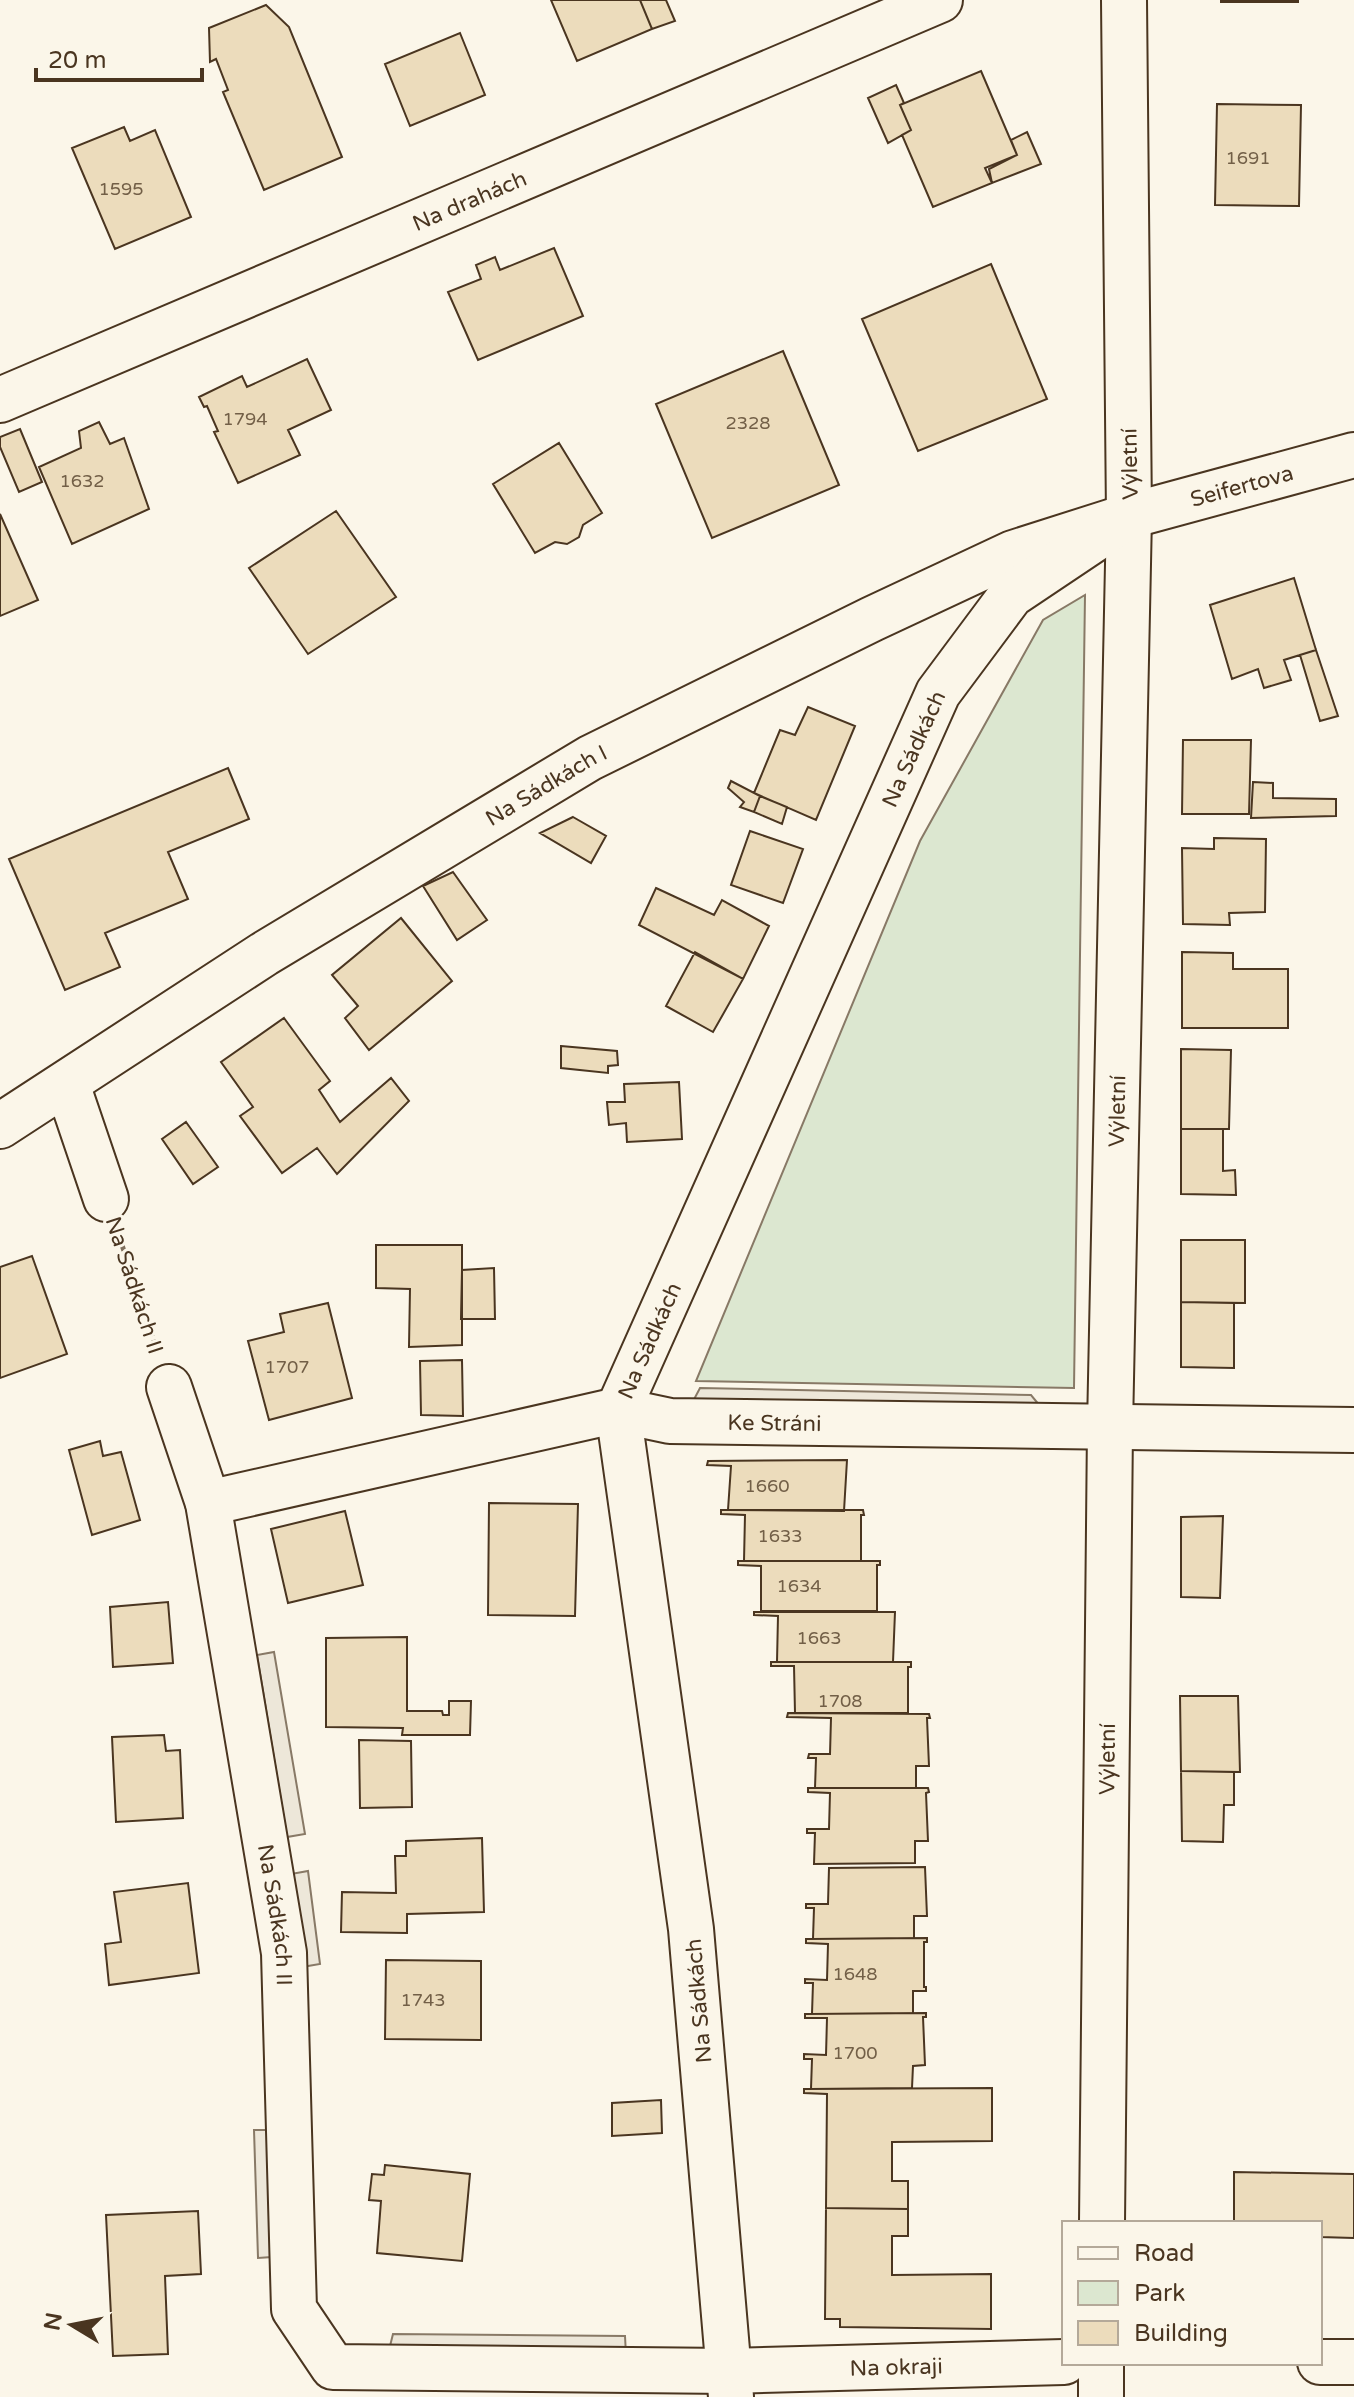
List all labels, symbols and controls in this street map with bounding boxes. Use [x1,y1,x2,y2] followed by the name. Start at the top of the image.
[36,32,202,82] scale bar
[48,46,106,75] text: 20 m
[1225,147,1271,169] house number: 1691
[409,165,531,237] street label: Na drahách
[98,178,144,200] house number: 1595
[222,408,268,430] house number: 1794
[725,412,771,434] house number: 2328
[1116,428,1144,500] street label: Výletní
[1188,460,1296,513] street label: Seifertova
[59,470,105,492] house number: 1632
[877,687,951,811] street label: Na Sádkách
[481,740,611,832] street label: Na Sádkách I
[1104,1075,1131,1147] street label: Výletní
[100,1213,169,1357] street label: Na Sádkách II
[613,1279,687,1403] street label: Na Sádkách
[264,1356,310,1378] house number: 1707
[727,1410,822,1437] street label: Ke Stráni
[744,1475,790,1497] house number: 1660
[757,1525,803,1547] house number: 1633
[776,1575,822,1597] house number: 1634
[796,1627,842,1649] house number: 1663
[817,1690,863,1712] house number: 1708
[1094,1723,1121,1795] street label: Výletní
[252,1842,297,1986] street label: Na Sádkách II
[681,1938,717,2064] street label: Na Sádkách
[832,1963,878,1985] house number: 1648
[400,1989,446,2011] house number: 1743
[832,2042,878,2064] house number: 1700
[1062,2221,1322,2365] legend
[1134,2239,1194,2268] text: Road
[1134,2279,1185,2308] text: Park
[32,2285,112,2365] north arrow
[39,2311,68,2333] text: N
[1134,2319,1228,2348] text: Building
[849,2353,943,2382] street label: Na okraji

